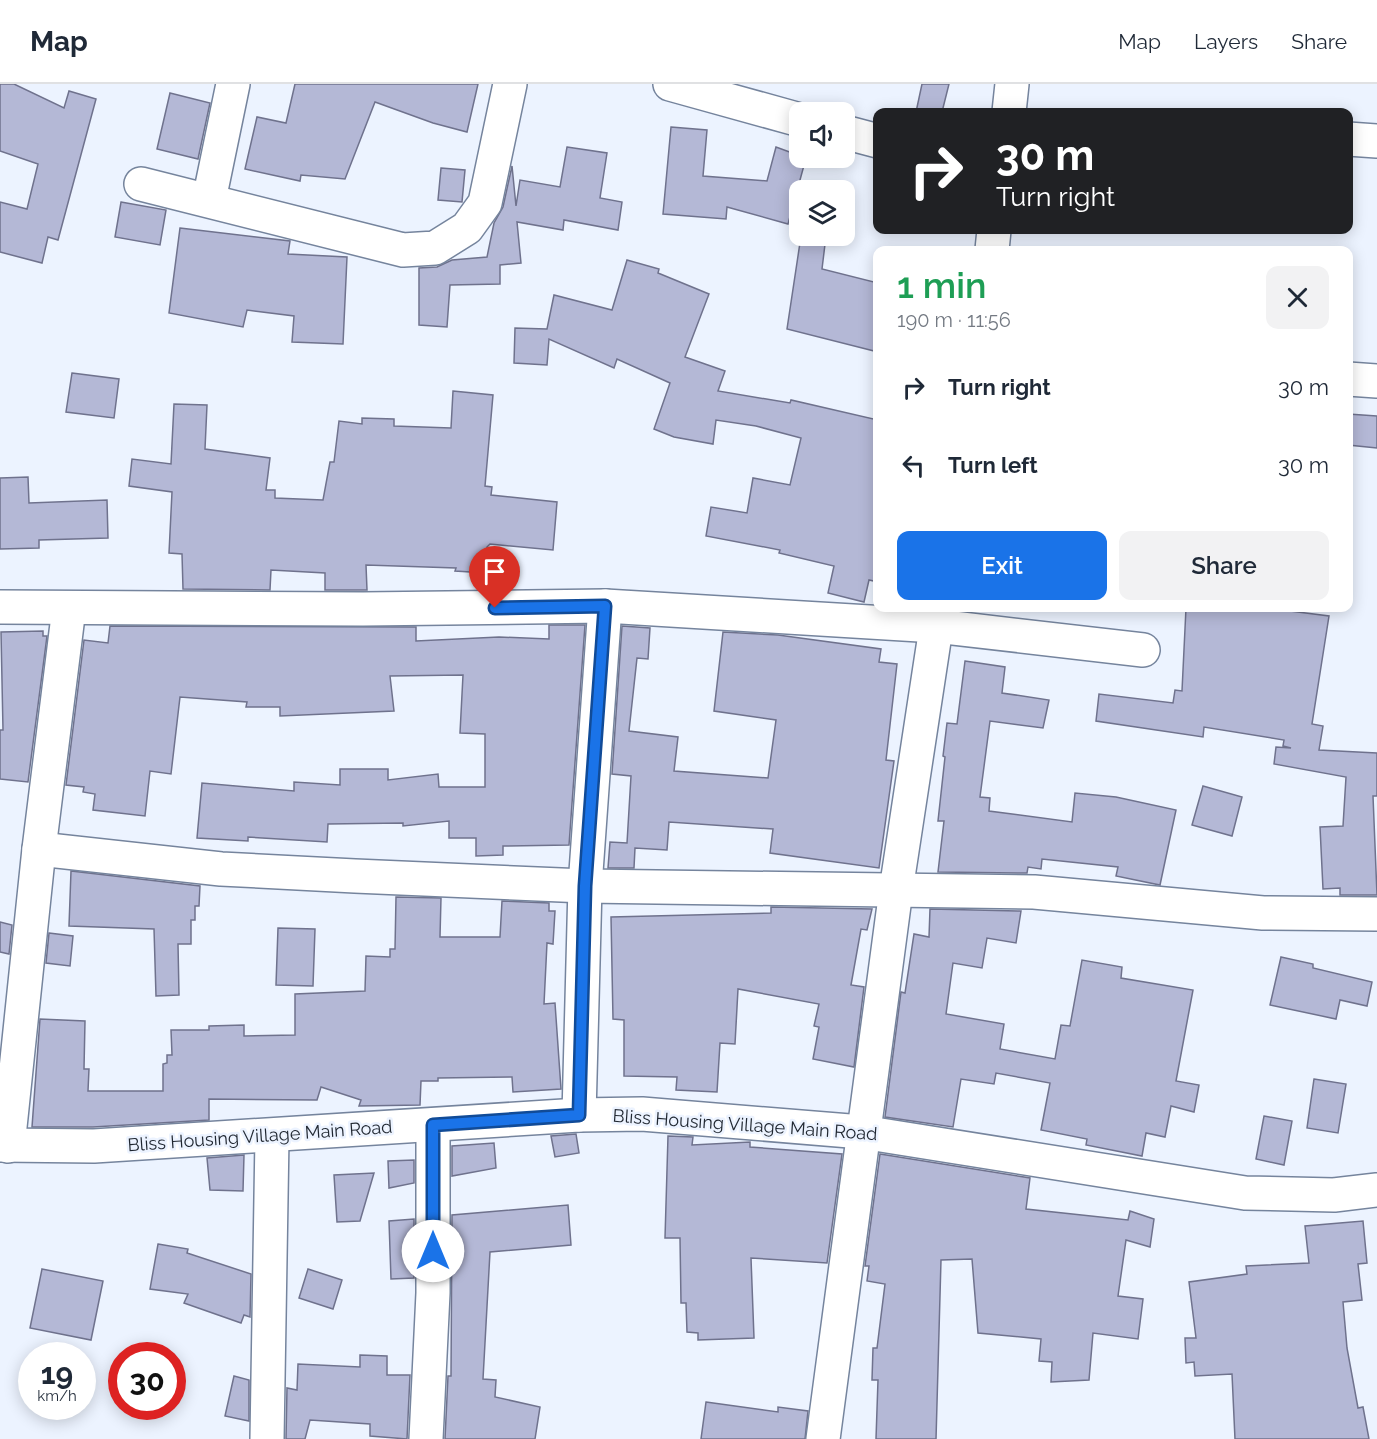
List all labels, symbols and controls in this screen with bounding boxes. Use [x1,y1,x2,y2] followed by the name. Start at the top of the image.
[30,25,88,58] text: Map
[1118,29,1161,54] text: Map
[1194,29,1258,54] text: Layers
[1291,29,1347,54] text: Share
[789,102,855,246] map controls
[789,102,855,168] button: sound
[996,131,1094,180] text: 30 m
[897,132,975,210] icon: right
[789,180,855,246] button: layers
[996,181,1115,212] text: Turn right
[897,264,986,306] text: 1 min
[1266,266,1329,329] button: close
[897,308,1011,332] text: 190 m · 11:56
[897,371,930,404] icon: right
[948,374,1051,400] text: Turn right
[1278,374,1329,400] text: 30 m
[897,449,930,482] icon: left
[948,452,1038,478] text: Turn left
[1278,452,1329,478] text: 30 m
[897,531,1107,600] button: Exit
[1119,531,1329,600] button: Share
[469,546,520,608] pin
[478,555,511,588] icon: arrive
[612,1105,878,1144] street label: Bliss Housing Village Main Road
[127,1116,393,1155] street label: Bliss Housing Village Main Road
[401,1219,465,1283] position arrow
[108,1342,186,1420] speed limit sign: 30
[41,1356,73,1391] text: 19
[37,1387,77,1405] text: km/h

